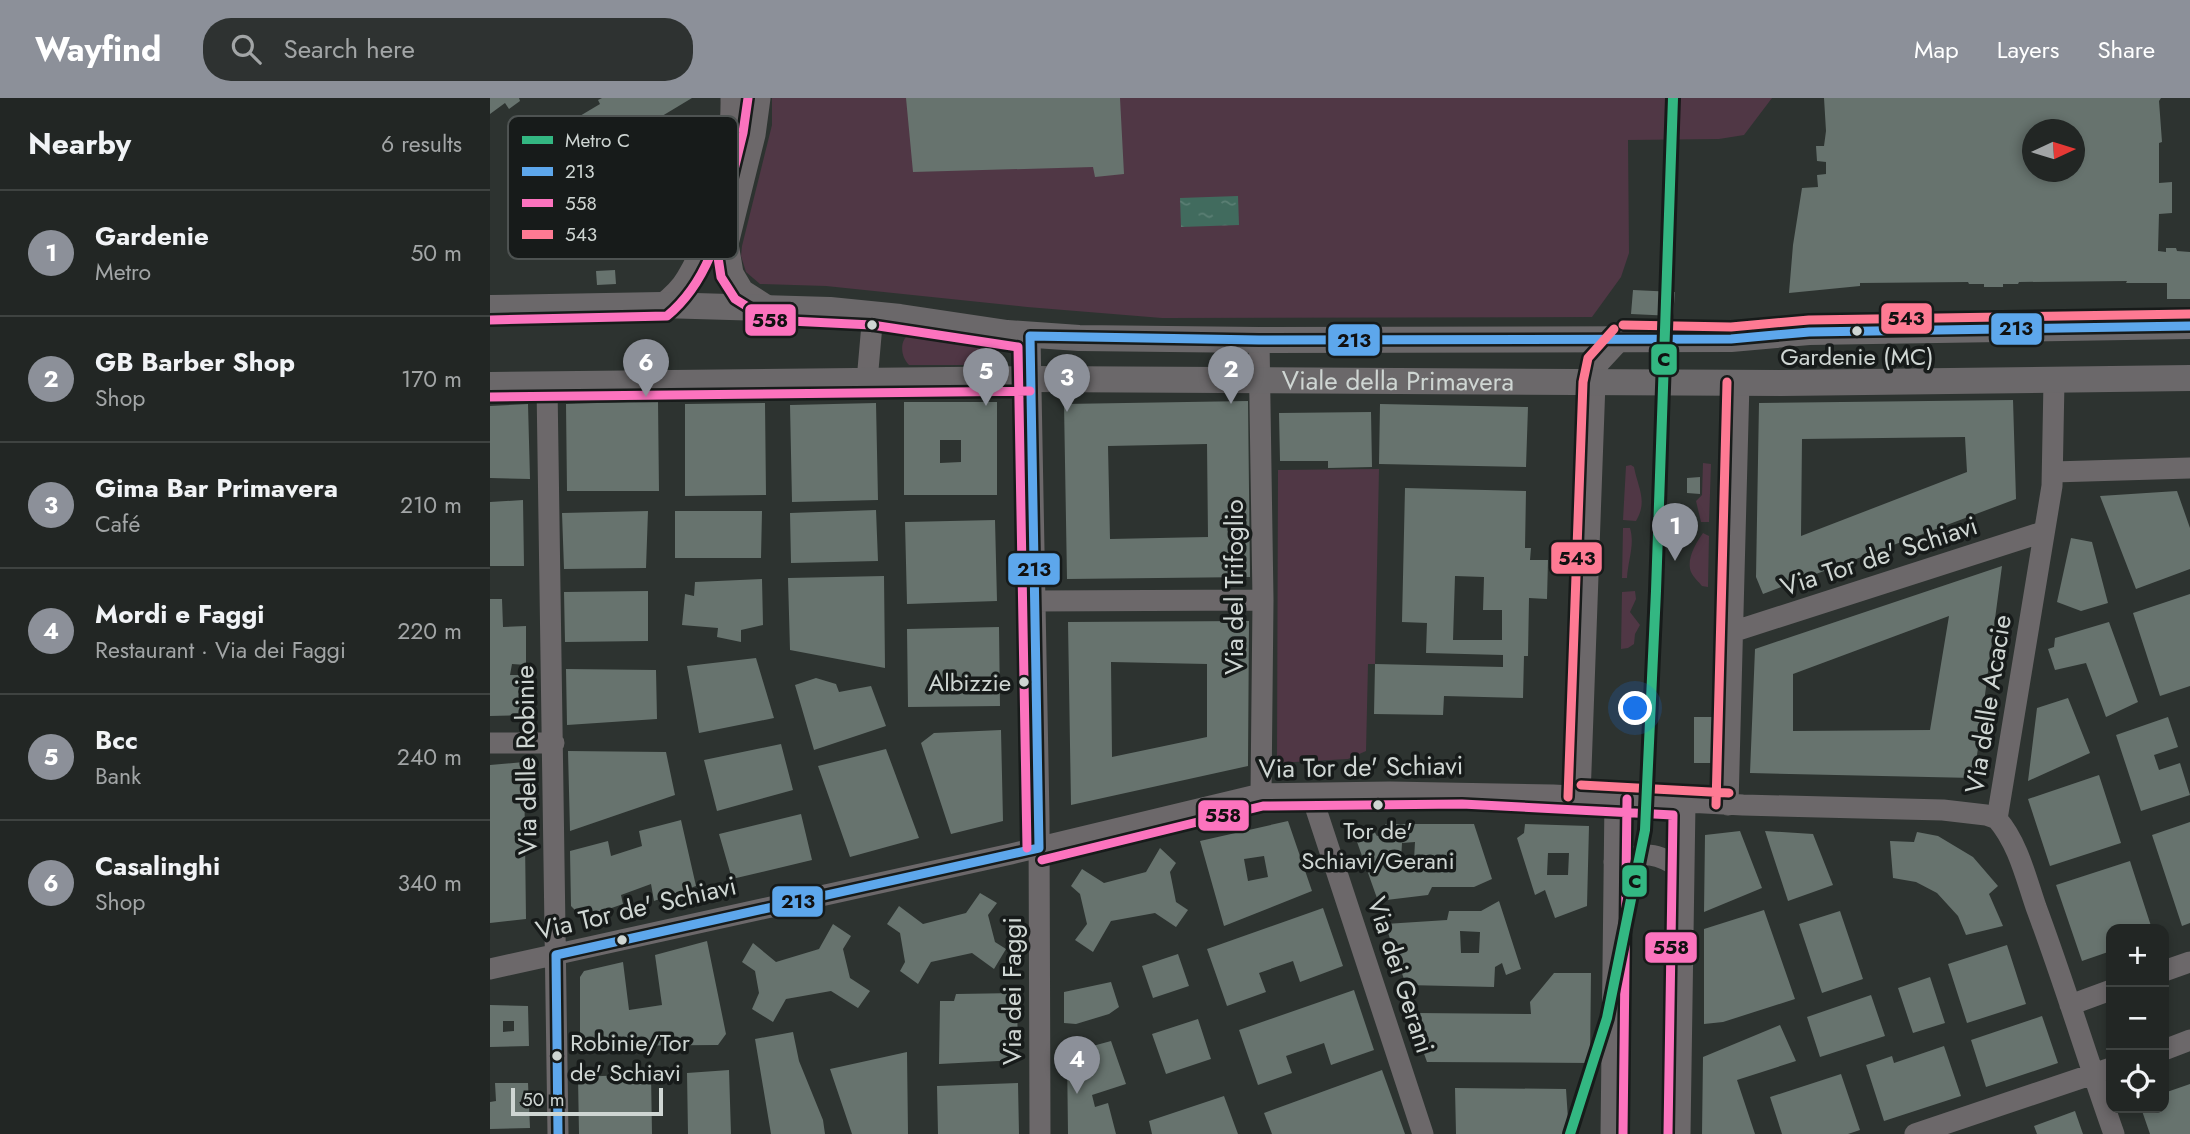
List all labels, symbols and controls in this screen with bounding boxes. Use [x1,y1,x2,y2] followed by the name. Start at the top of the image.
[203,18,693,81] search box
[35,26,161,73] text: Wayfind
[227,30,265,68] icon: search
[283,30,415,68] text: Search here
[1914,32,1959,67] text: Map
[1997,32,2059,67] text: Layers
[2097,32,2155,67] text: Share
[508,116,738,259] legend
[2022,119,2085,182] north arrow
[28,122,131,165] text: Nearby
[381,127,462,161] text: 6 results
[565,127,630,154] text: Metro C
[565,158,595,185] text: 213
[565,190,597,217] text: 558
[95,217,209,255] text: Gardenie
[565,221,597,248] text: 543
[45,236,57,270] text: 1
[410,236,462,270] text: 50 m
[95,255,151,289] text: Metro
[1880,302,1933,335] line badge: 543
[744,303,797,337] line badge: 558
[1887,305,1925,332] text: 543
[752,307,788,334] text: 558
[1990,312,2043,346] line badge: 213
[1999,315,2033,342] text: 213
[865,318,879,332] unlabelled marker
[1327,323,1381,357] line badge: 213
[1850,324,1864,338] marker: Gardenie (MC)
[1337,327,1371,354] text: 213
[623,339,669,397] pin: 6
[1780,339,1934,374] place label: Gardenie (MC)
[95,343,295,381] text: GB Barber Shop
[1650,343,1678,376] line badge: C
[1208,346,1254,404] pin: 2
[1657,346,1671,373] text: C
[963,348,1009,406] pin: 5
[1044,354,1090,412] pin: 3
[1282,361,1514,401] street label: Viale della Primavera
[43,362,59,396] text: 2
[401,362,462,396] text: 170 m
[95,381,145,415] text: Shop
[95,469,338,507] text: Gima Bar Primavera
[44,488,58,522] text: 3
[400,488,462,522] text: 210 m
[1215,499,1253,675] street label: Via del Trifoglio
[1652,503,1698,561] pin: 1
[1776,506,1982,606] street label: Via Tor de' Schiavi
[95,507,140,541] text: Café
[1550,541,1603,575] line badge: 543
[1558,545,1596,572] text: 543
[1007,552,1061,586] line badge: 213
[1017,556,1051,583] text: 213
[95,595,264,633] text: Mordi e Faggi
[1955,612,2021,796] street label: Via delle Acacie
[43,614,59,648] text: 4
[397,614,462,648] text: 220 m
[95,633,346,667] text: Restaurant · Via dei Faggi
[505,665,547,855] street label: Via delle Robinie
[928,665,1011,700] place label: Albizzie
[1017,675,1031,689] marker: Albizzie
[1618,691,1652,725] your location
[95,721,138,759] text: Bcc
[44,740,58,774] text: 5
[397,740,462,774] text: 240 m
[1258,746,1464,788] street label: Via Tor de' Schiavi
[95,759,141,793] text: Bank
[1371,798,1385,812] marker: Tor de' Schiavi/Gerani
[1197,799,1250,832] line badge: 558
[1205,802,1241,829] text: 558
[1301,813,1455,878] place label: Tor de' Schiavi/Gerani
[95,847,220,885] text: Casalinghi
[1621,864,1648,898] line badge: C
[43,866,59,900] text: 6
[397,866,462,900] text: 340 m
[532,866,740,950] street label: Via Tor de' Schiavi
[1628,868,1642,895] text: C
[95,885,145,919] text: Shop
[771,885,824,918] line badge: 213
[781,888,815,915] text: 213
[1358,892,1444,1058] street label: Via dei Gerani
[993,917,1031,1065] street label: Via dei Faggi
[2106,924,2169,1113] map controls
[2106,924,2169,987] button: +
[1644,931,1698,964] line badge: 558
[615,933,629,947] unlabelled marker
[1653,934,1689,961] text: 558
[2106,987,2169,1050] button: −
[570,1025,691,1090] place label: Robinie/Tor de' Schiavi
[1054,1036,1100,1094] pin: 4
[550,1049,564,1063] marker: Robinie/Tor de' Schiavi
[2106,1050,2169,1113] button: locate
[511,1085,663,1117] scale bar
[522,1086,565,1113] text: 50 m

